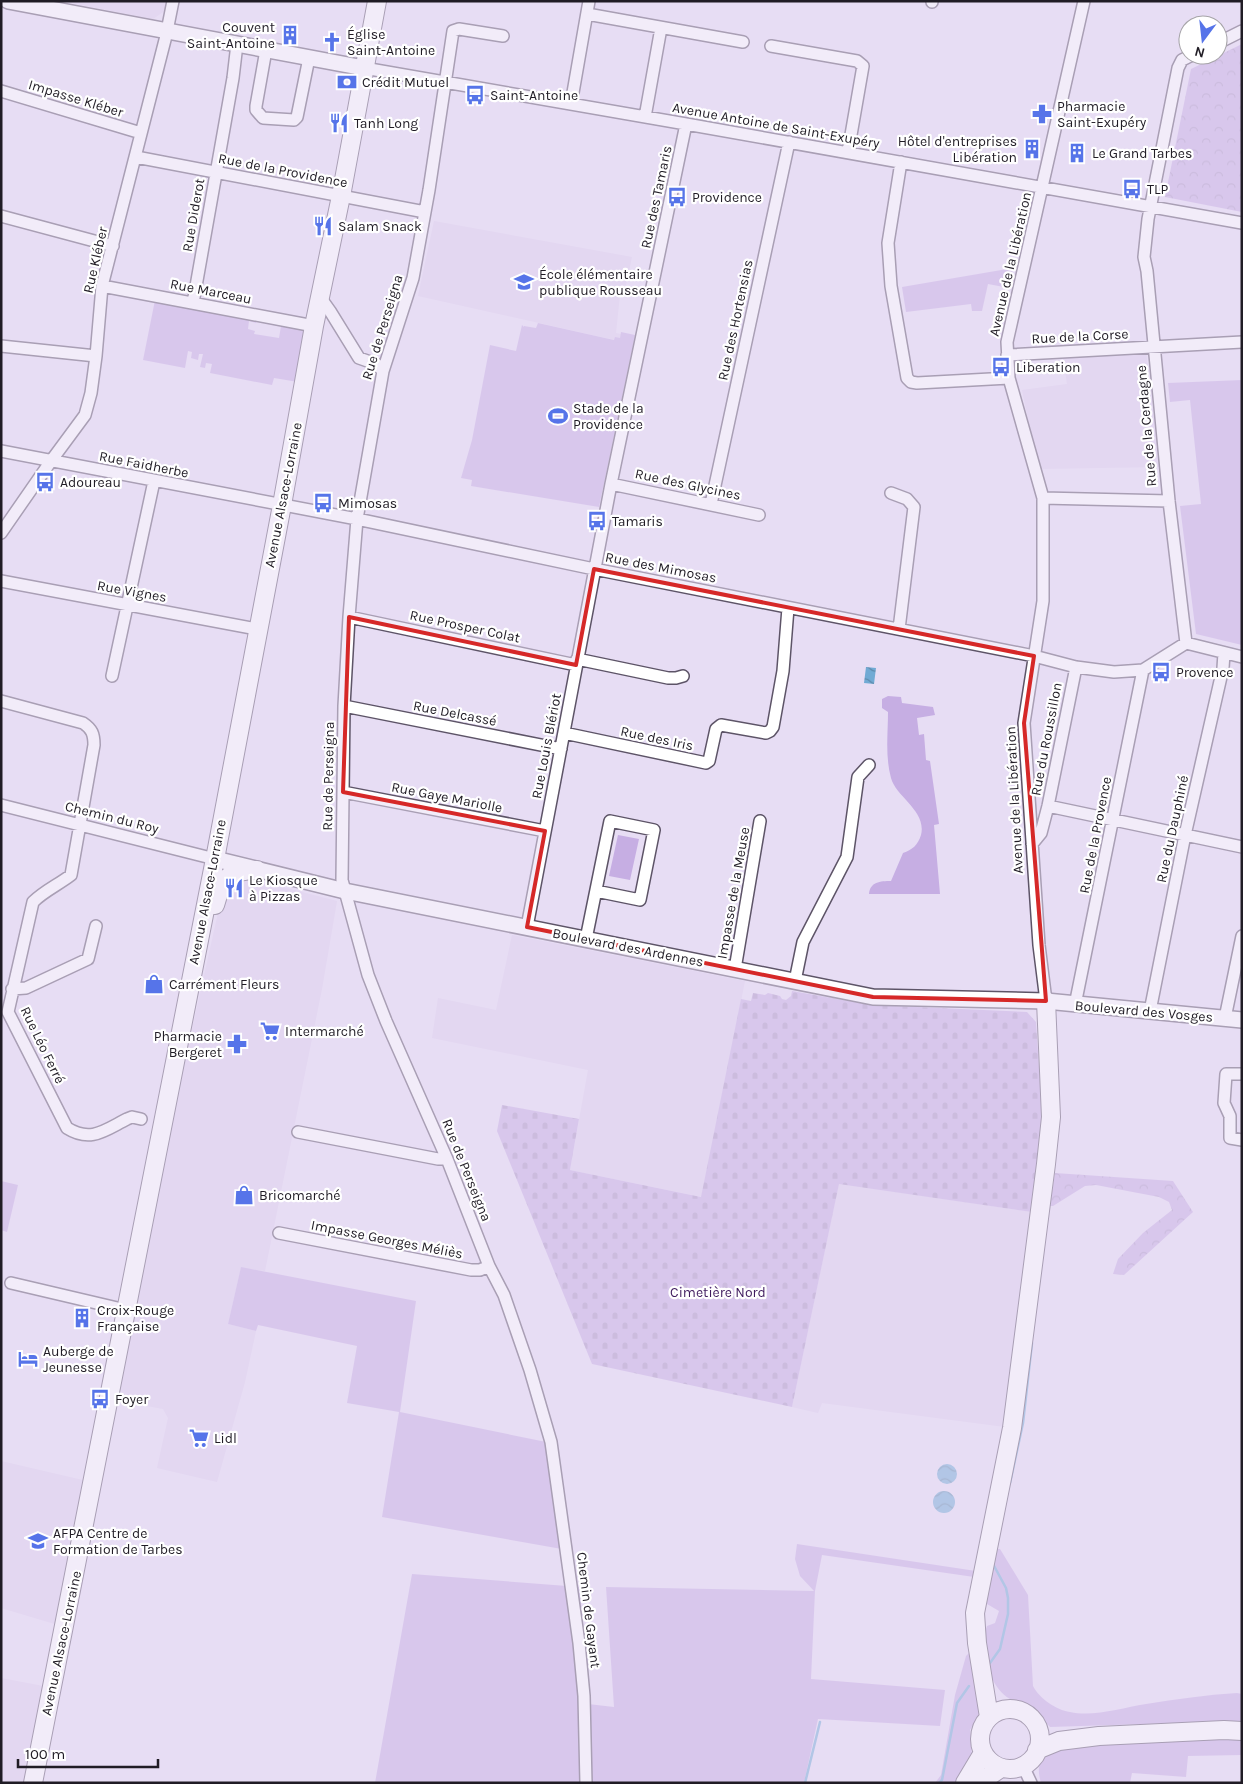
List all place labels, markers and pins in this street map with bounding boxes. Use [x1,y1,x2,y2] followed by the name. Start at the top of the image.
[187,19,275,52] place label: Couvent Saint-Antoine
[279,24,301,46] building icon: Couvent Saint-Antoine
[347,25,435,59] place label: Église Saint-Antoine
[321,31,343,53] church icon: Église Saint-Antoine
[336,71,358,93] bank icon: Crédit Mutuel
[362,74,449,91] place label: Crédit Mutuel
[464,84,486,106] bus stop icon: Saint-Antoine
[490,87,578,104] place label: Saint-Antoine
[1057,98,1147,131] place label: Pharmacie Saint-Exupéry
[1031,103,1053,125] pharmacy icon: Pharmacie Saint-Exupéry
[328,112,350,134] restaurant icon: Tanh Long
[354,115,418,132] place label: Tanh Long
[898,133,1017,166] place label: Hôtel d'entreprises Libération
[1021,138,1043,160] building icon: Hôtel d'entreprises Libération
[1066,142,1088,164] building icon: Le Grand Tarbes
[1092,145,1192,162] place label: Le Grand Tarbes
[1121,178,1143,200] bus stop icon: TLP
[1147,181,1169,198] place label: TLP
[666,186,688,208] bus stop icon: Providence
[692,189,762,206] place label: Providence
[312,215,334,237] restaurant icon: Salam Snack
[338,218,422,235] place label: Salam Snack
[539,265,662,299] place label: École élémentaire publique Rousseau
[513,271,535,293] school or university icon: École élémentaire publique Rousseau
[990,356,1012,378] bus stop icon: Liberation
[1016,359,1081,376] place label: Liberation
[573,400,644,433] place label: Stade de la Providence
[547,405,569,427] sports icon: Stade de la Providence
[34,471,56,493] bus stop icon: Adoureau
[60,474,121,491] place label: Adoureau
[312,492,334,514] bus stop icon: Mimosas
[338,495,397,512] place label: Mimosas
[586,510,608,532] bus stop icon: Tamaris
[612,513,663,530] place label: Tamaris
[1150,661,1172,683] bus stop icon: Provence
[1176,664,1234,681] place label: Provence
[249,872,318,905] place label: Le Kiosque à Pizzas
[223,877,245,899] restaurant icon: Le Kiosque à Pizzas
[143,973,165,995] shop icon: Carrément Fleurs
[169,976,279,993] place label: Carrément Fleurs
[259,1020,281,1042] supermarket icon: Intermarché
[285,1023,364,1040] place label: Intermarché
[154,1028,222,1061] place label: Pharmacie Bergeret
[226,1033,248,1055] pharmacy icon: Pharmacie Bergeret
[233,1184,255,1206] shop icon: Bricomarché
[259,1187,341,1204] place label: Bricomarché
[97,1302,174,1335] place label: Croix-Rouge Française
[71,1307,93,1329] building icon: Croix-Rouge Française
[43,1343,114,1376] place label: Auberge de Jeunesse
[17,1348,39,1370] hotel icon: Auberge de Jeunesse
[89,1388,111,1410] bus stop icon: Foyer
[115,1391,149,1408] place label: Foyer
[188,1427,210,1449] supermarket icon: Lidl
[214,1430,237,1447] place label: Lidl
[53,1525,183,1558] place label: AFPA Centre de Formation de Tarbes
[27,1530,49,1552] school or university icon: AFPA Centre de Formation de Tarbes

